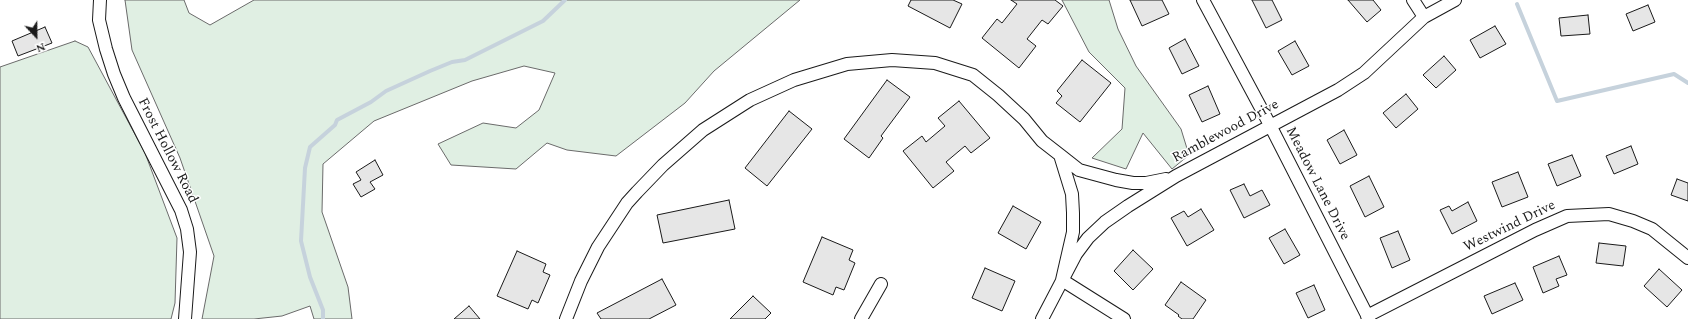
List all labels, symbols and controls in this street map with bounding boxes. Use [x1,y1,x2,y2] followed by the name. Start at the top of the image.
[16,16,56,56] north arrow
[33,38,48,57] text: N
[133,96,201,206] street label: Frost Hollow Road
[1170,97,1282,167] street label: Ramblewood Drive
[1281,125,1353,243] street label: Meadow Lane Drive
[1461,198,1559,256] street label: Westwind Drive

